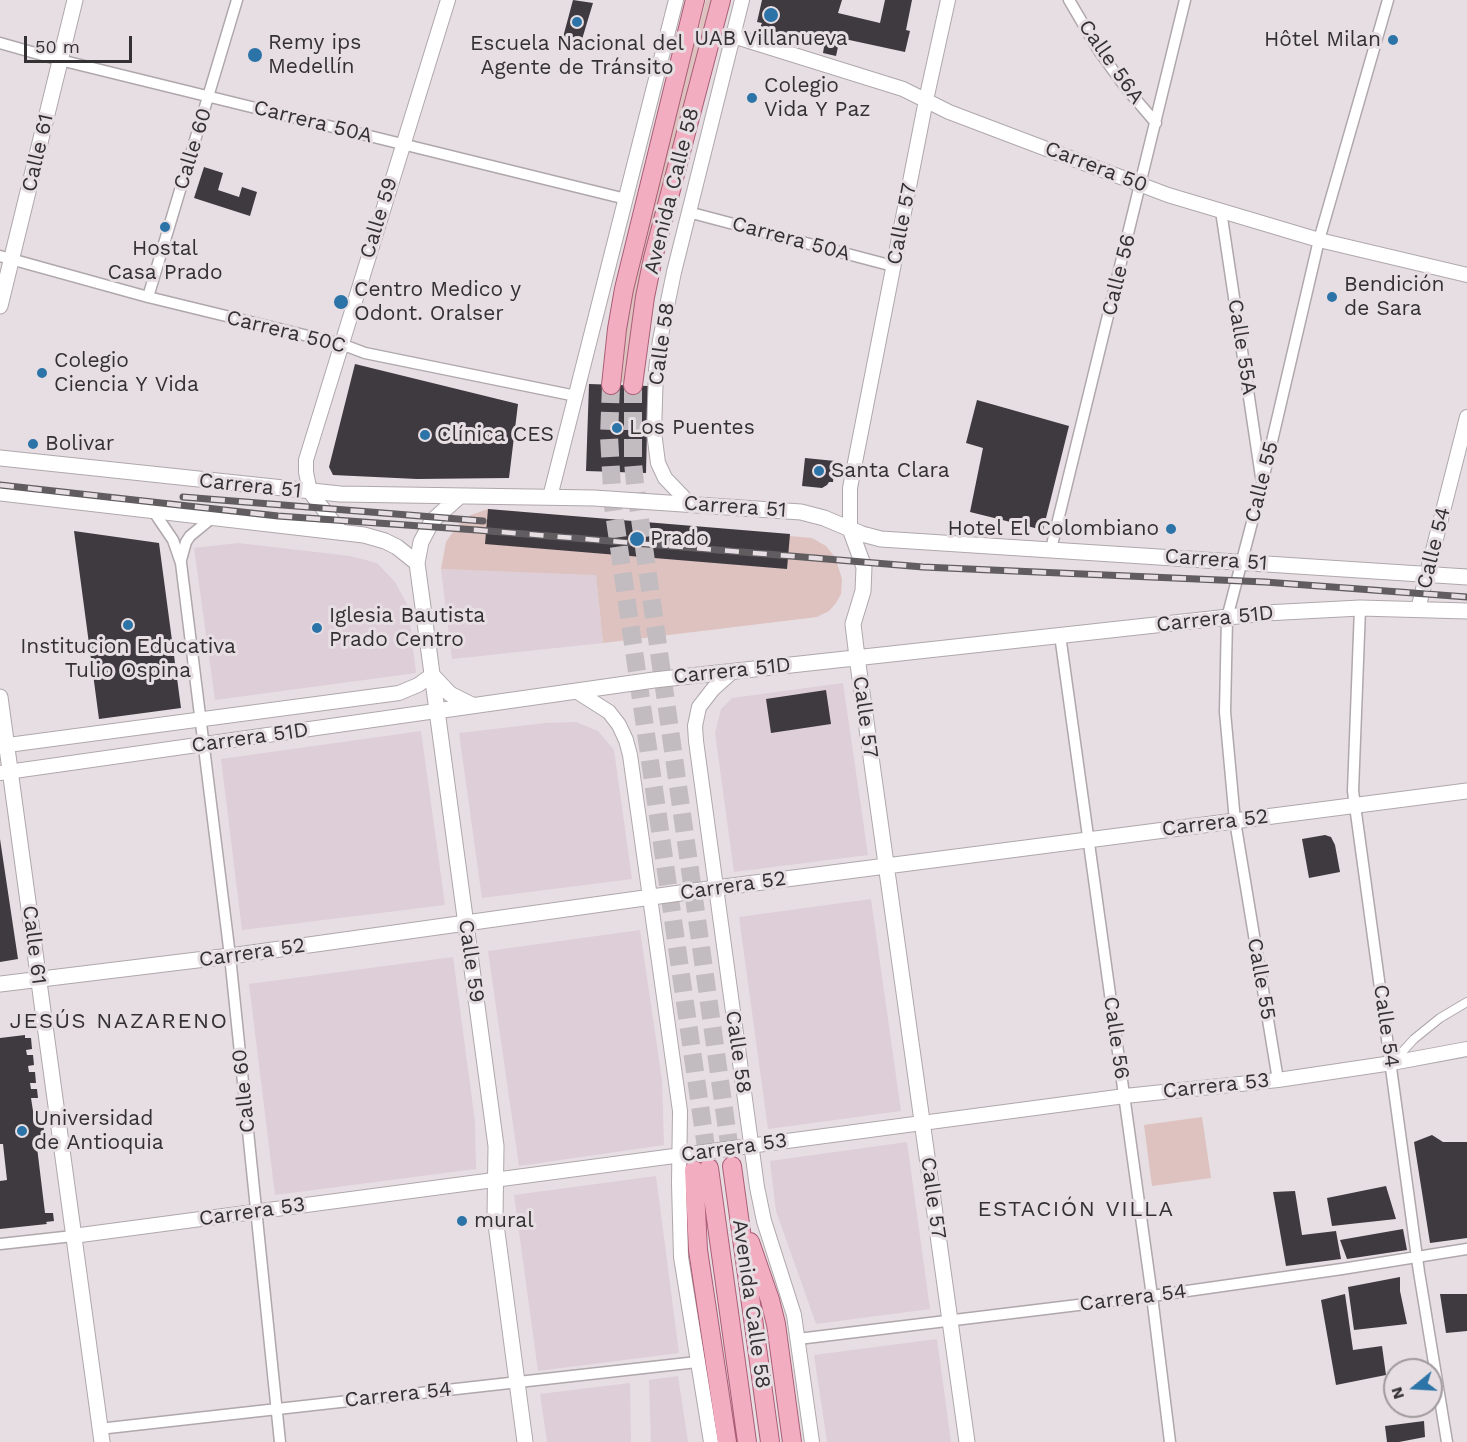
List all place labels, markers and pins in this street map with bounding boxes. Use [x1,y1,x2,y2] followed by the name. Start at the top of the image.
[762,6,780,24] marker: UAB Villanueva
[570,15,584,29] marker: Escuela Nacional del Agente de Tránsito
[694,26,848,52] place label: UAB Villanueva
[1264,27,1381,53] place label: Hôtel Milan
[268,30,361,80] place label: Remy ips Medellín
[470,31,684,81] place label: Escuela Nacional del Agente de Tránsito
[1386,33,1400,47] marker: Hôtel Milan
[246,46,264,64] marker: Remy ips Medellín
[764,73,870,123] place label: Colegio Vida Y Paz
[745,91,759,105] marker: Colegio Vida Y Paz
[158,220,172,234] marker: Hostal Casa Prado
[107,236,223,286] place label: Hostal Casa Prado
[1344,272,1445,322] place label: Bendición de Sara
[354,277,521,327] place label: Centro Medico y Odont. Oralser
[1325,290,1339,304] marker: Bendición de Sara
[332,293,350,311] marker: Centro Medico y Odont. Oralser
[54,348,199,398] place label: Colegio Ciencia Y Vida
[35,366,49,380] marker: Colegio Ciencia Y Vida
[629,415,755,441] place label: Los Puentes
[610,421,624,435] marker: Los Puentes
[437,422,554,448] place label: Clínica CES
[418,428,432,442] marker: Clínica CES
[45,431,114,457] place label: Bolivar
[26,437,40,451] marker: Bolivar
[831,458,950,484] place label: Santa Clara
[812,464,826,478] marker: Santa Clara
[948,516,1159,542] place label: Hotel El Colombiano
[1164,522,1178,536] marker: Hotel El Colombiano
[650,526,709,552] place label: Prado
[628,530,646,548] marker: Prado
[329,603,485,653] place label: Iglesia Bautista Prado Centro
[121,618,135,632] marker: Institucion Educativa Tulio Ospina
[310,621,324,635] marker: Iglesia Bautista Prado Centro
[20,634,236,684] place label: Institucion Educativa Tulio Ospina
[34,1106,164,1156] place label: Universidad de Antioquia
[15,1124,29,1138] marker: Universidad de Antioquia
[474,1208,534,1234] place label: mural
[455,1214,469,1228] marker: mural

